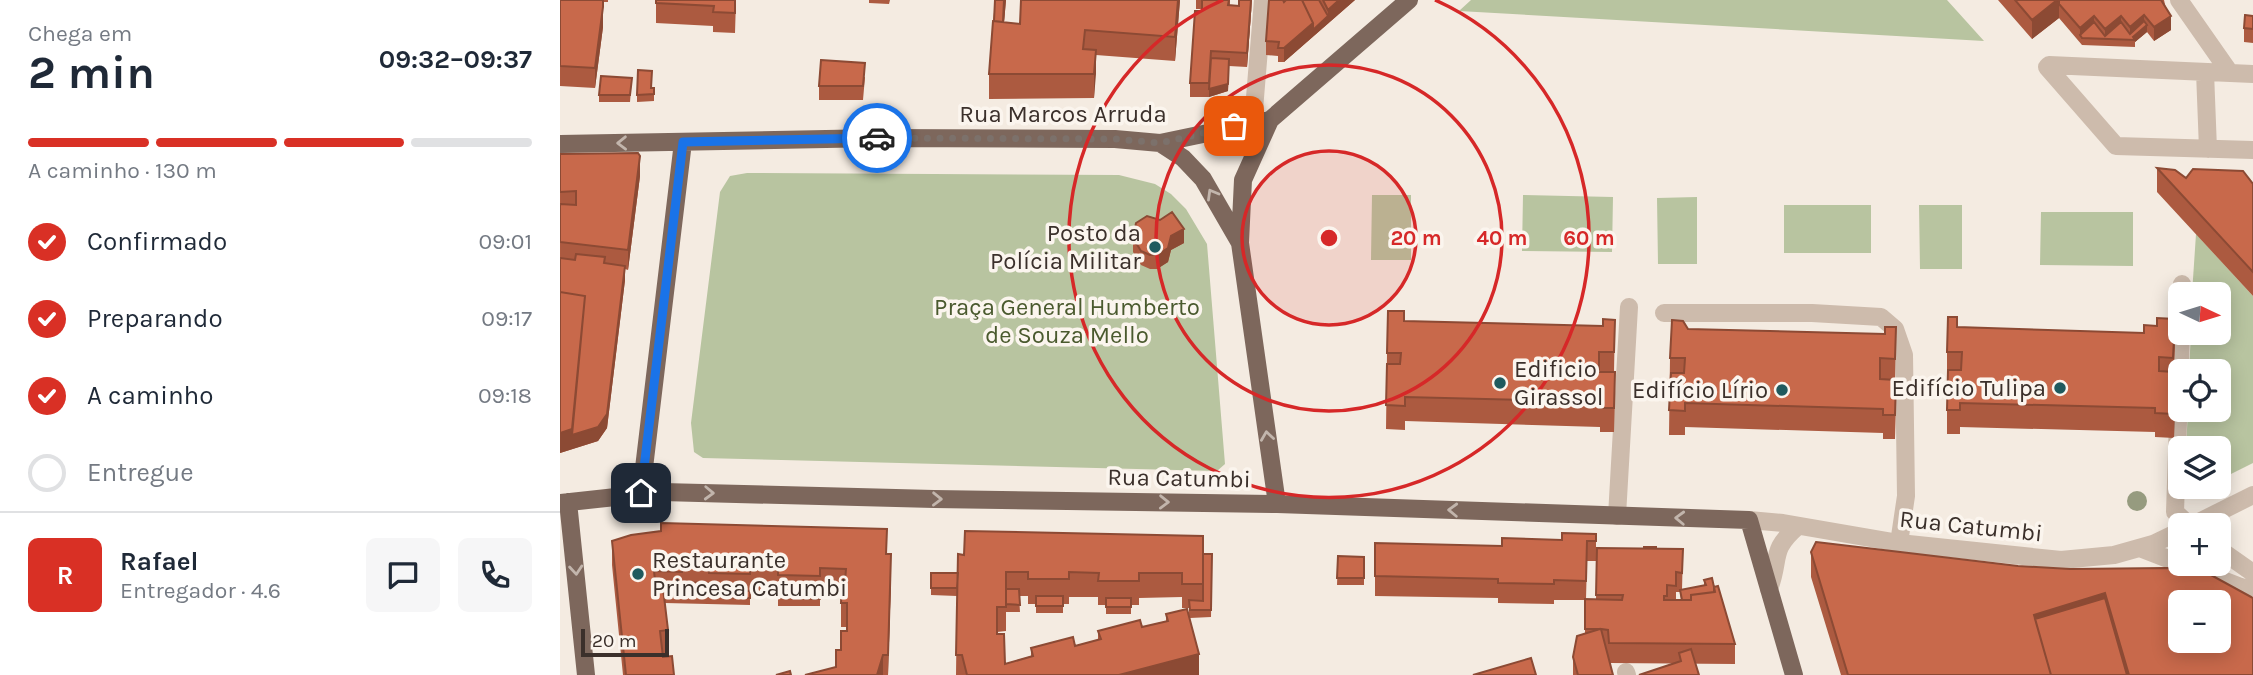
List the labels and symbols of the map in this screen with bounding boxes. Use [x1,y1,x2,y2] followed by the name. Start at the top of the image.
[1204,96,1264,156] pin
[959,100,1167,128] street label: Rua Marcos Arruda
[842,103,912,173] courier
[616,135,627,150] one-way arrow
[1207,188,1220,201] one-way arrow
[990,219,1141,275] place label: Posto da Polícia Militar
[1317,226,1341,250] centre of rings
[1390,226,1442,250] text: 20 m
[1476,226,1528,250] text: 40 m
[1563,226,1615,250] text: 60 m
[1147,239,1163,255] marker: Posto da Polícia Militar
[2168,282,2231,345] north arrow
[934,293,1200,349] park label: Praça General Humberto de Souza Mello
[1514,355,1604,411] place label: Edificio Girassol
[1891,374,2046,402] place label: Edifício Tulipa
[1492,375,1508,391] marker: Edificio Girassol
[1632,376,1768,404] place label: Edifício Lírio
[2052,380,2068,396] marker: Edifício Tulipa
[1774,382,1790,398] marker: Edifício Lírio
[1260,430,1275,442] one-way arrow
[611,463,671,523] pin
[1107,463,1251,493] street label: Rua Catumbi
[704,486,715,501] one-way arrow
[932,491,943,507] one-way arrow
[1160,494,1170,510] one-way arrow
[1447,502,1458,518] one-way arrow
[1898,505,2044,547] street label: Rua Catumbi
[1675,510,1685,526] one-way arrow
[652,546,847,602] place label: Restaurante Princesa Catumbi
[568,565,583,576] one-way arrow
[630,566,646,582] marker: Restaurante Princesa Catumbi
[581,626,668,658] scale bar

